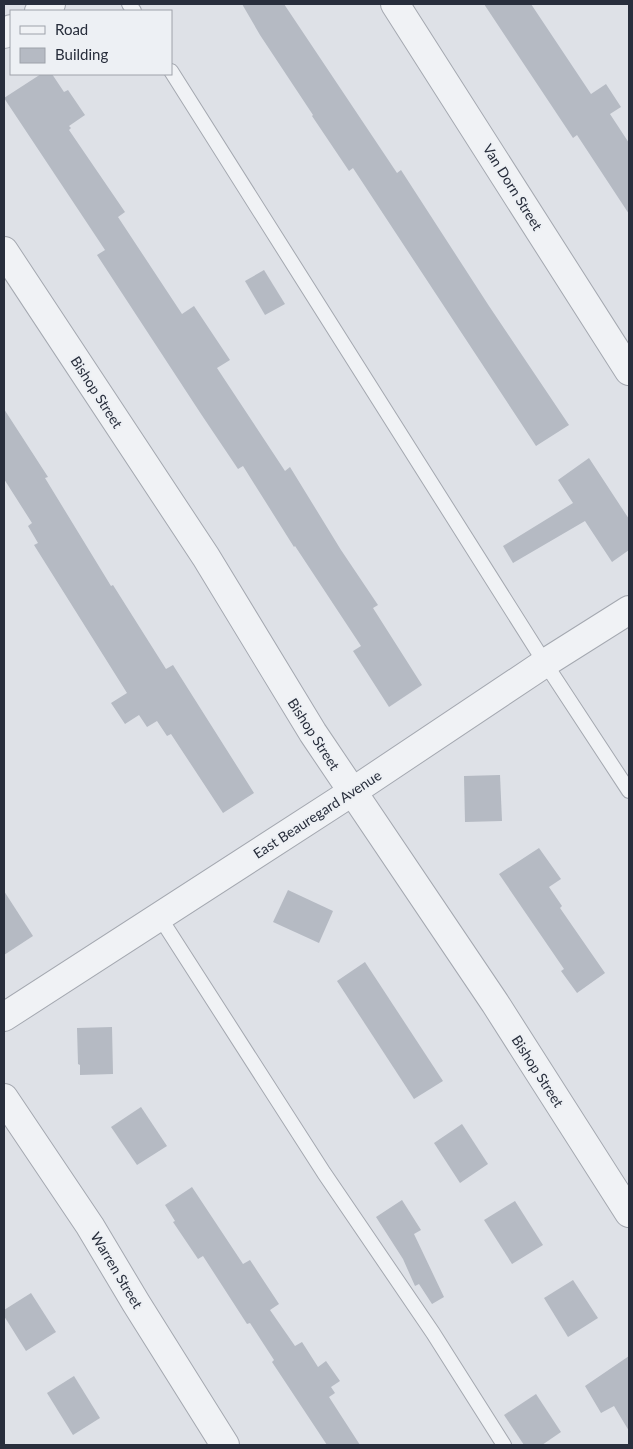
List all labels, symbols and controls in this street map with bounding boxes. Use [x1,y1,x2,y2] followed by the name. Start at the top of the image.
[10,10,172,75] legend
[55,20,88,38] text: Road
[55,45,108,63] text: Building
[480,141,546,233] street label: Van Dorn Street
[67,353,127,431] street label: Bishop Street
[284,695,344,773] street label: Bishop Street
[250,766,384,862] street label: East Beauregard Avenue
[508,1032,568,1110] street label: Bishop Street
[88,1229,146,1311] street label: Warren Street

